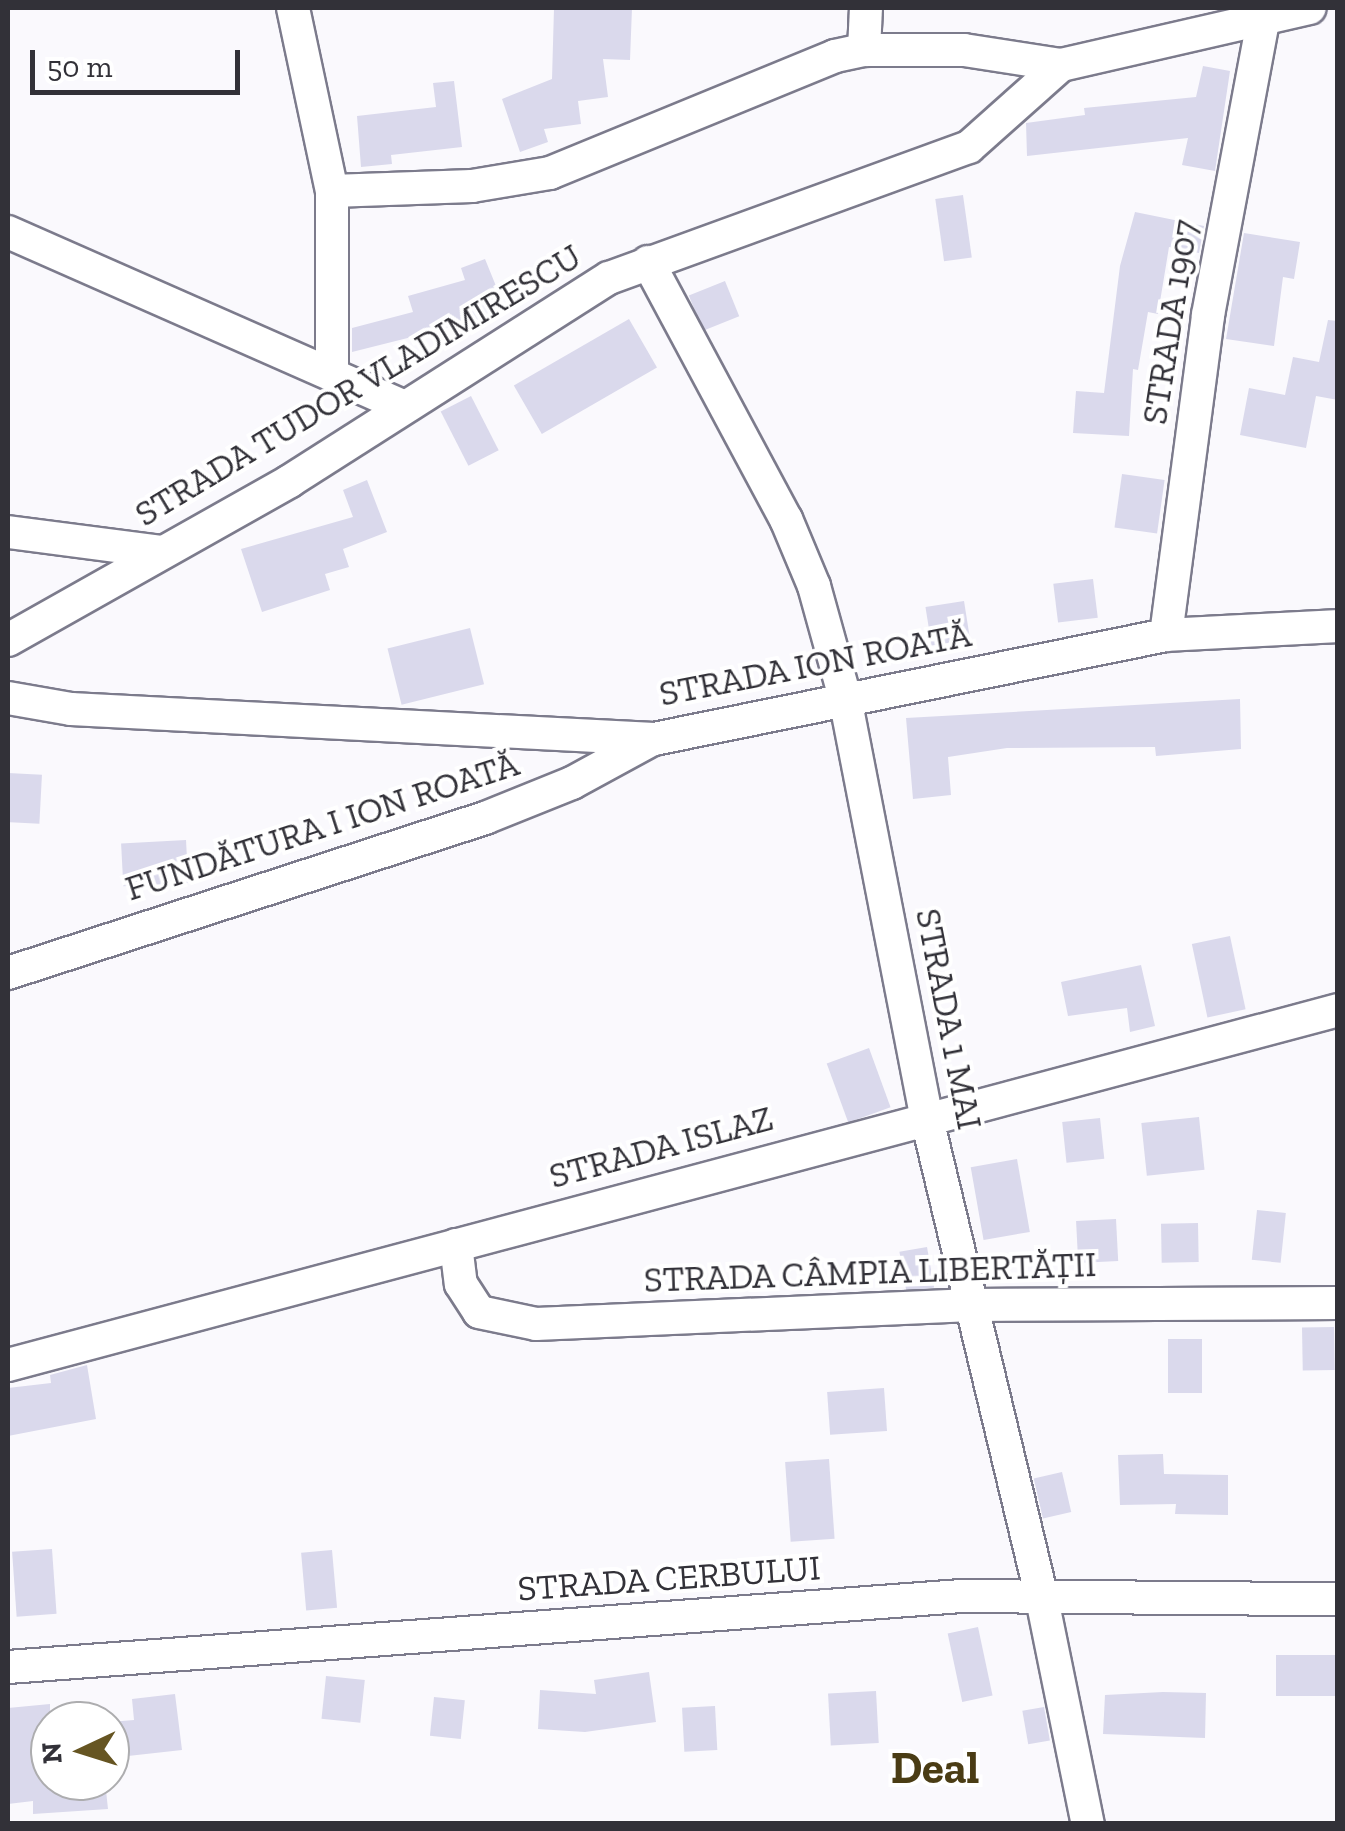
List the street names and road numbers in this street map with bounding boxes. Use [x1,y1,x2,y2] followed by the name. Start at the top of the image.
[1133,216,1207,428] street label: STRADA 1907
[126,234,590,536] street label: STRADA TUDOR VLADIMIRESCU
[655,613,975,715] street label: STRADA ION ROATĂ
[120,742,524,910] street label: FUNDĂTURA I ION ROATĂ
[907,905,991,1133] street label: STRADA 1 MAI
[544,1097,778,1197] street label: STRADA ISLAZ
[642,1243,1098,1301] street label: STRADA CÂMPIA LIBERTĂȚII
[516,1546,822,1610] street label: STRADA CERBULUI

